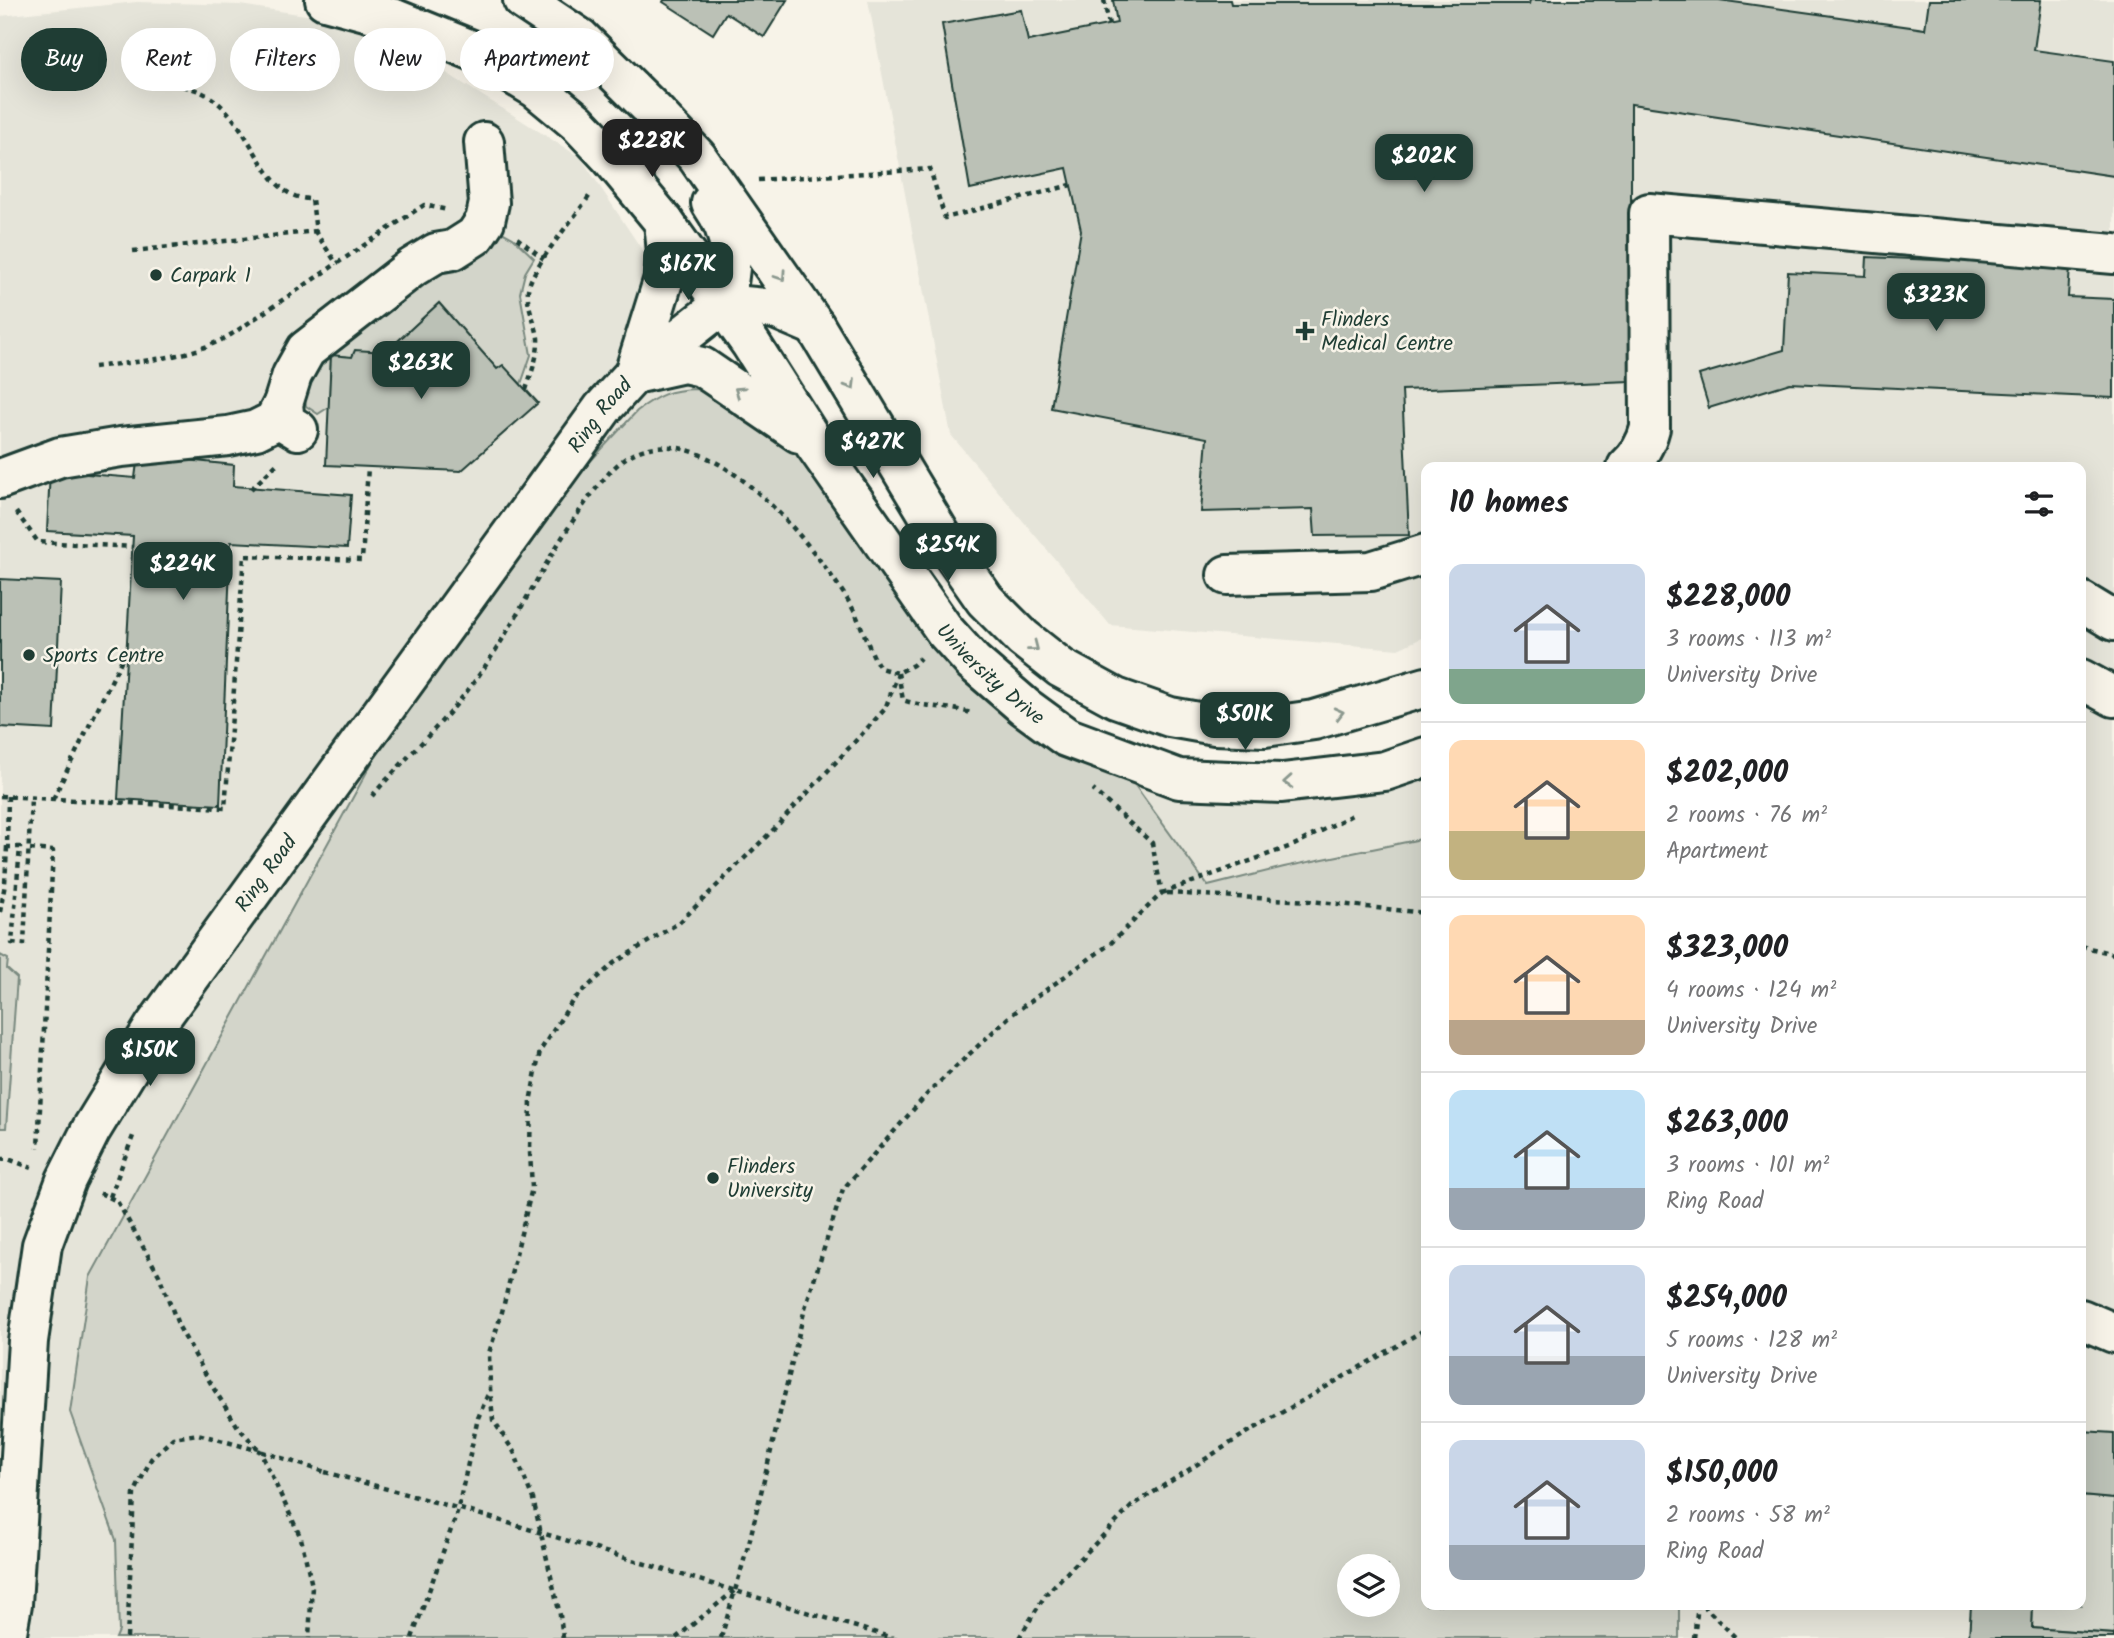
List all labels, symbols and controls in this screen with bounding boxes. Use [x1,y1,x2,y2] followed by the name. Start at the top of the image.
[21,28,107,91] chip: Buy
[121,28,216,91] chip: Rent
[230,28,340,91] chip: Filters
[354,28,446,91] chip: New
[460,28,614,91] chip: Apartment
[603,120,701,179] pin: $228K
[618,124,686,160] text: $228K
[1375,134,1473,194] pin: $202K
[1391,139,1457,175] text: $202K
[639,243,737,302] pin: $167K
[659,247,717,283] text: $167K
[170,260,251,293] place label: Carpark 1
[148,267,164,283] marker: Carpark 1
[773,268,785,281] one-way arrow
[1887,274,1985,333] pin: $323K
[1903,278,1969,314] text: $323K
[1321,304,1454,361] place label: Flinders Medical Centre
[1295,321,1315,341] marker: Flinders Medical Centre
[372,342,470,401] pin: $263K
[388,346,454,382] text: $263K
[560,370,641,461] street label: Ring Road
[842,377,855,390] one-way arrow
[734,387,747,399] one-way arrow
[824,420,922,480] pin: $427K
[841,425,905,461] text: $427K
[1449,480,1569,528] text: 10 homes
[2020,485,2058,523] icon: filters
[899,524,997,583] pin: $254K
[915,528,981,564] text: $254K
[134,542,232,602] pin: $224K
[150,547,216,583] text: $224K
[1666,574,1790,622] text: $228,000
[1505,592,1589,676] icon: home
[927,616,1052,735] street label: University Drive
[1666,622,1831,658] text: 3 rooms · 113 m²
[1026,639,1039,652] one-way arrow
[43,640,164,673] place label: Sports Centre
[21,647,37,663] marker: Sports Centre
[1666,658,1817,694] text: University Drive
[1196,692,1294,752] pin: $501K
[1216,697,1274,733] text: $501K
[1333,707,1345,721] one-way arrow
[1666,750,1788,798] text: $202,000
[1505,768,1589,852] icon: home
[1282,774,1293,789] one-way arrow
[1666,798,1827,834] text: 2 rooms · 76 m²
[227,828,307,920] street label: Ring Road
[1666,834,1768,870] text: Apartment
[1666,925,1788,973] text: $323,000
[1505,943,1589,1027] icon: home
[1666,973,1836,1009] text: 4 rooms · 124 m²
[1666,1009,1817,1045] text: University Drive
[101,1028,199,1088] pin: $150K
[121,1033,179,1069] text: $150K
[1666,1100,1788,1148] text: $263,000
[1505,1118,1589,1202] icon: home
[1666,1148,1829,1184] text: 3 rooms · 101 m²
[727,1151,813,1208] place label: Flinders University
[705,1170,721,1186] marker: Flinders University
[1666,1184,1763,1220] text: Ring Road
[1666,1275,1787,1323] text: $254,000
[1505,1293,1589,1377] icon: home
[1666,1323,1837,1359] text: 5 rooms · 128 m²
[1666,1359,1817,1395] text: University Drive
[1666,1450,1777,1498] text: $150,000
[1505,1468,1589,1552] icon: home
[1666,1498,1830,1534] text: 2 rooms · 58 m²
[1666,1534,1763,1570] text: Ring Road
[1337,1554,1400,1617] map controls
[1337,1554,1400,1617] button: layers

